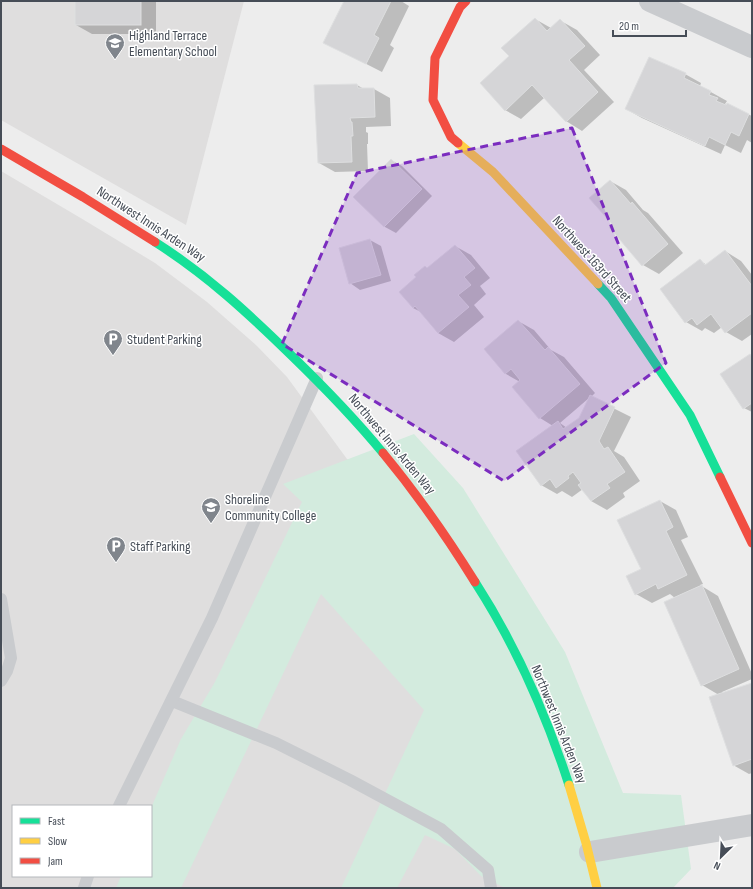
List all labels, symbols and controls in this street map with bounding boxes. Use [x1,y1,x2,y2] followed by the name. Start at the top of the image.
[613,12,686,38] scale bar
[619,19,639,34] text: 20 m
[129,27,217,60] place label: Highland Terrace Elementary School
[104,32,126,60] school or university icon: Highland Terrace Elementary School
[93,183,209,266] street label: Northwest Innis Arden Way
[549,212,635,306] street label: Northwest 163rd Street
[102,328,124,356] parking icon: Student Parking
[127,331,202,348] place label: Student Parking
[345,390,439,498] street label: Northwest Innis Arden Way
[225,491,316,524] place label: Shoreline Community College
[200,496,222,524] school or university icon: Shoreline Community College
[105,535,127,563] parking icon: Staff Parking
[130,538,191,555] place label: Staff Parking
[527,662,591,786] street label: Northwest Innis Arden Way
[12,805,152,877] legend
[48,814,65,829] text: Fast
[48,834,67,849] text: Slow
[701,837,741,877] north arrow
[47,854,63,869] text: Jam
[712,858,722,873] text: N

